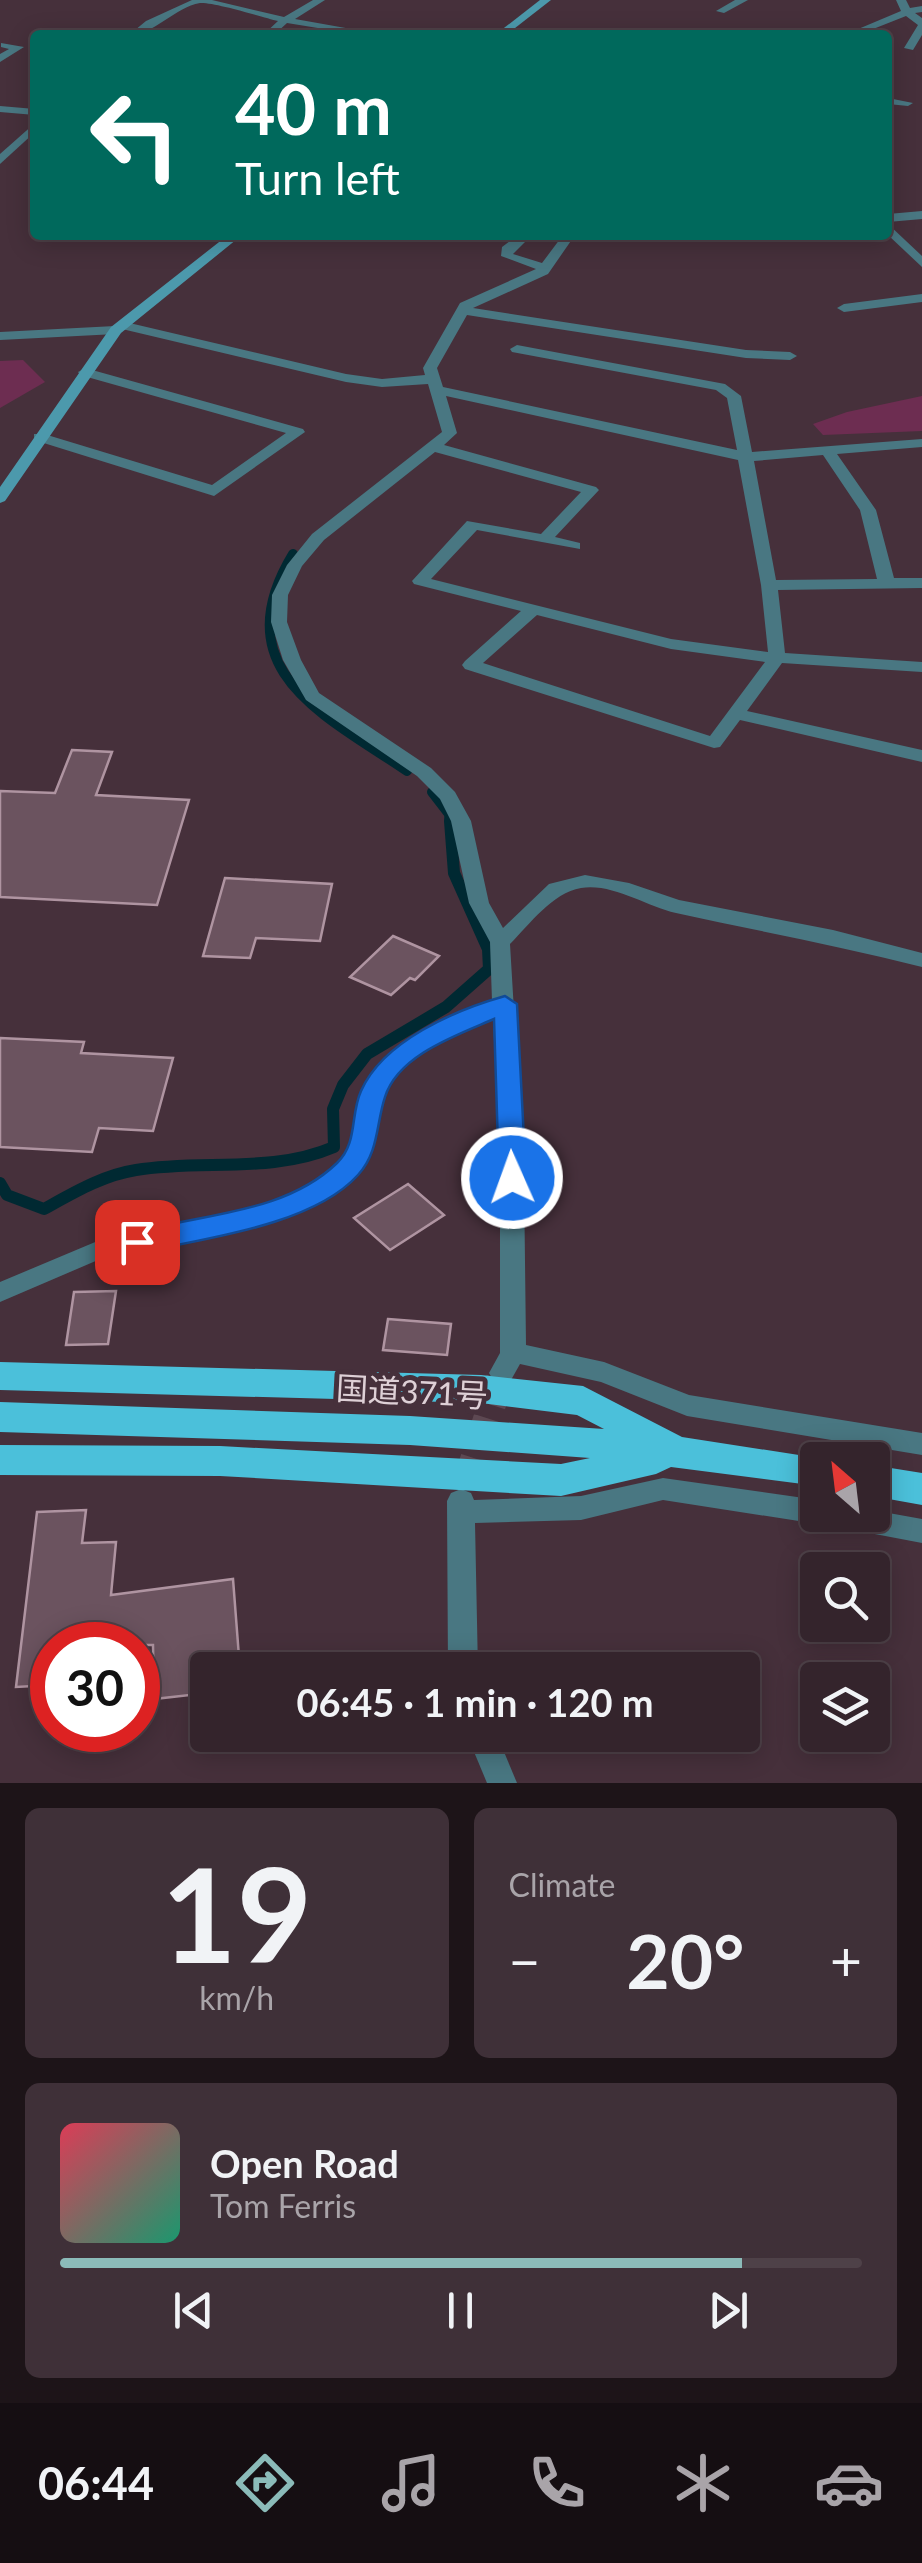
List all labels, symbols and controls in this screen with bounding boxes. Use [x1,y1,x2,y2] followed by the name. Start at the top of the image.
[235,66,392,150] text: 40 m
[70,70,200,200] icon: left
[235,151,400,205] text: Turn left
[460,1126,564,1230] position arrow
[95,1200,180,1285] pin
[110,1215,165,1270] icon: arrive
[335,1368,489,1414] street label: 国道371号
[800,1442,890,1532] north arrow
[800,1442,890,1752] map controls
[800,1552,890,1642] button: search
[30,1622,160,1752] speed limit sign: 30
[800,1662,890,1752] button: layers
[296,1679,654,1725] text: 06:45 · 1 min · 120 m
[161,1835,312,1991] text: 19
[509,1865,615,1904] text: Climate
[626,1915,744,2005] text: 20°
[509,1927,540,1993] text: −
[830,1927,862,1993] text: +
[199,1978,274,2017] text: km/h
[210,2140,399,2186] text: Open Road
[210,2186,356,2225] text: Tom Ferris
[166,2283,221,2338] icon: previous
[433,2283,488,2338] icon: pause
[701,2283,756,2338] icon: next
[230,2448,300,2518] icon: directions
[376,2448,446,2518] icon: music
[522,2448,592,2518] icon: phone
[668,2448,738,2518] icon: climate
[814,2448,884,2518] icon: car
[38,2456,154,2510] text: 06:44

